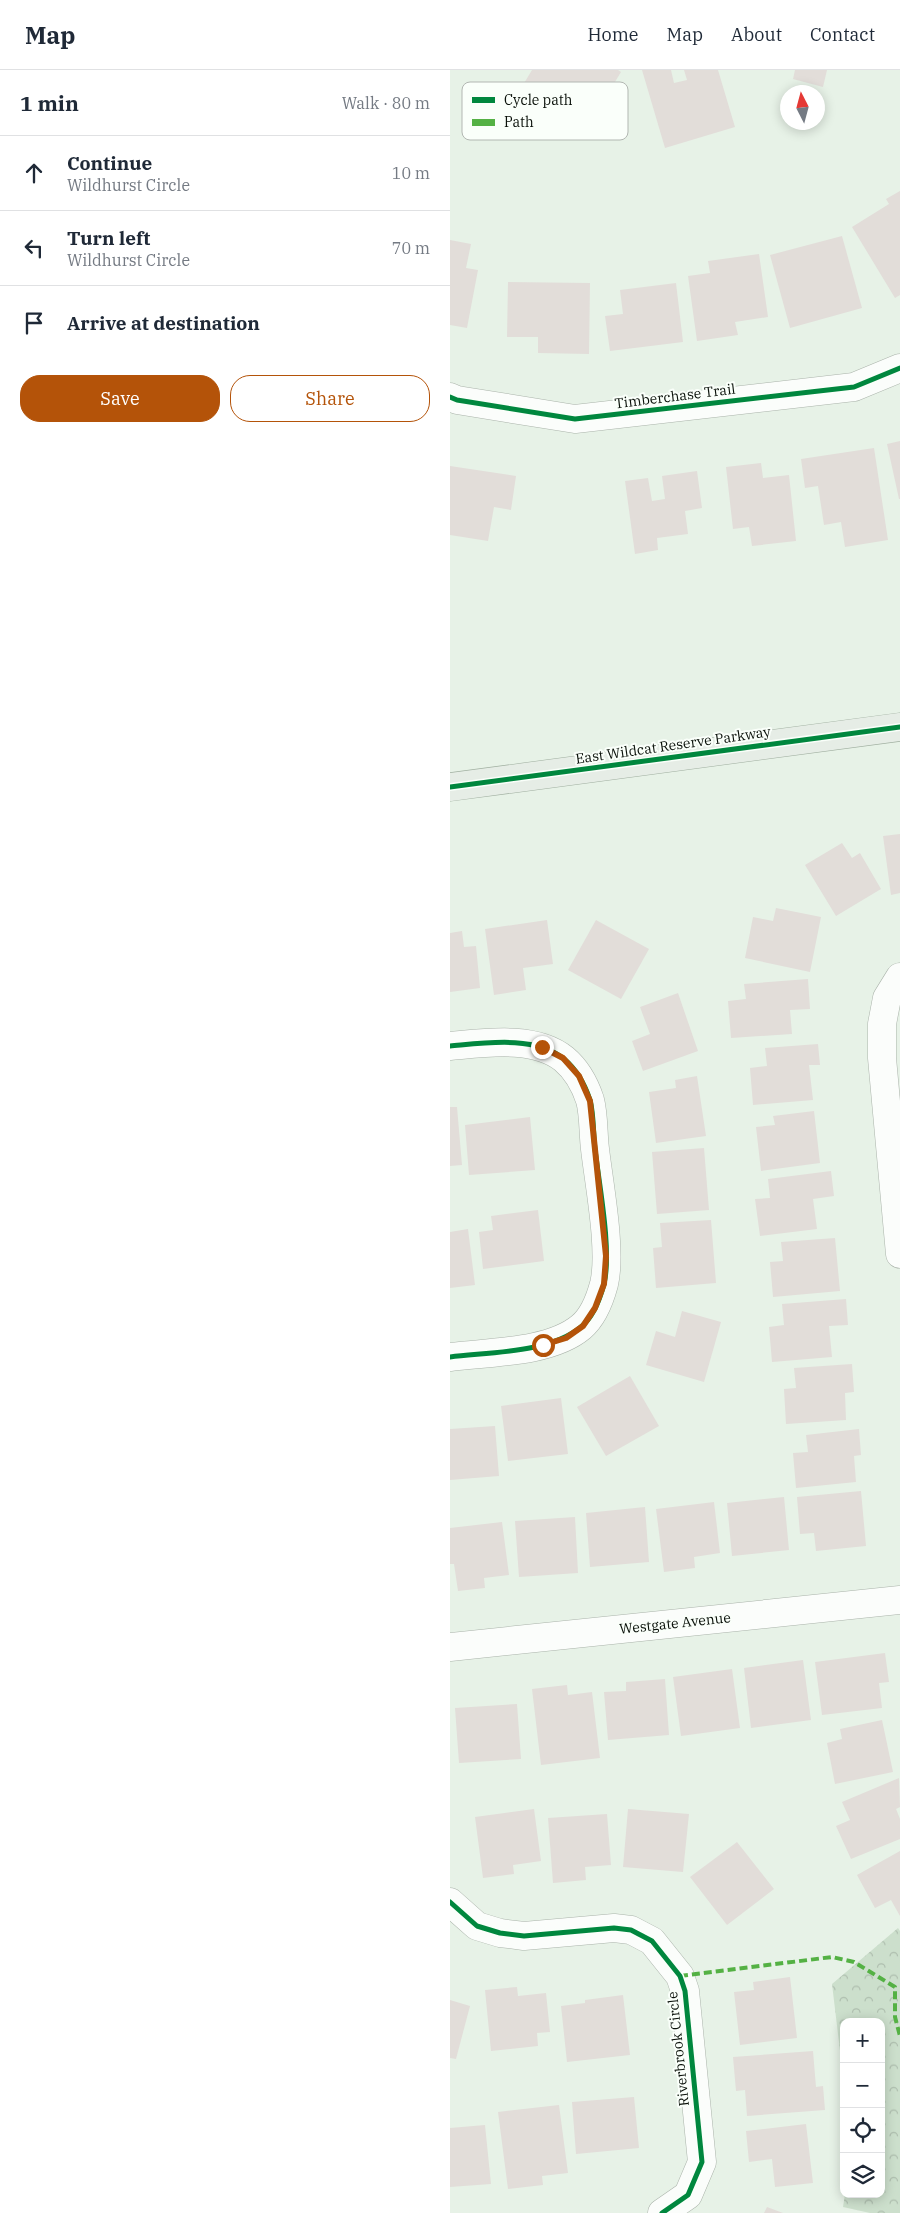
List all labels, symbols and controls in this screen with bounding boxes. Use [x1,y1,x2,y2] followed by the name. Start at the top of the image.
[25,19,75,51] text: Map
[587,23,639,46] text: Home
[667,23,703,46] text: Map
[731,23,782,46] text: About
[810,23,875,46] text: Contact
[462,82,628,140] legend
[780,85,825,130] north arrow
[20,89,79,117] text: 1 min
[504,91,573,109] text: Cycle path
[342,93,430,113] text: Walk · 80 m
[504,113,534,131] text: Path
[67,151,152,175] text: Continue
[20,159,48,187] icon: ahead
[392,163,430,183] text: 10 m
[67,175,190,195] text: Wildhurst Circle
[67,226,150,250] text: Turn left
[20,234,48,262] icon: left
[392,238,430,258] text: 70 m
[67,250,190,270] text: Wildhurst Circle
[20,309,48,337] icon: arrive
[67,311,260,335] text: Arrive at destination
[20,375,220,422] button: Save
[230,375,430,422] button: Share
[614,380,736,412] street label: Timberchase Trail
[574,722,772,768] street label: East Wildcat Reserve Parkway
[531,1036,554,1059] route end
[532,1334,555,1357] route start
[618,1608,732,1638] street label: Westgate Avenue
[663,1991,693,2107] street label: Riverbrook Circle
[840,2018,885,2198] map controls
[840,2018,885,2063] button: +
[840,2063,885,2108] button: −
[840,2108,885,2153] button: locate
[840,2153,885,2198] button: layers

